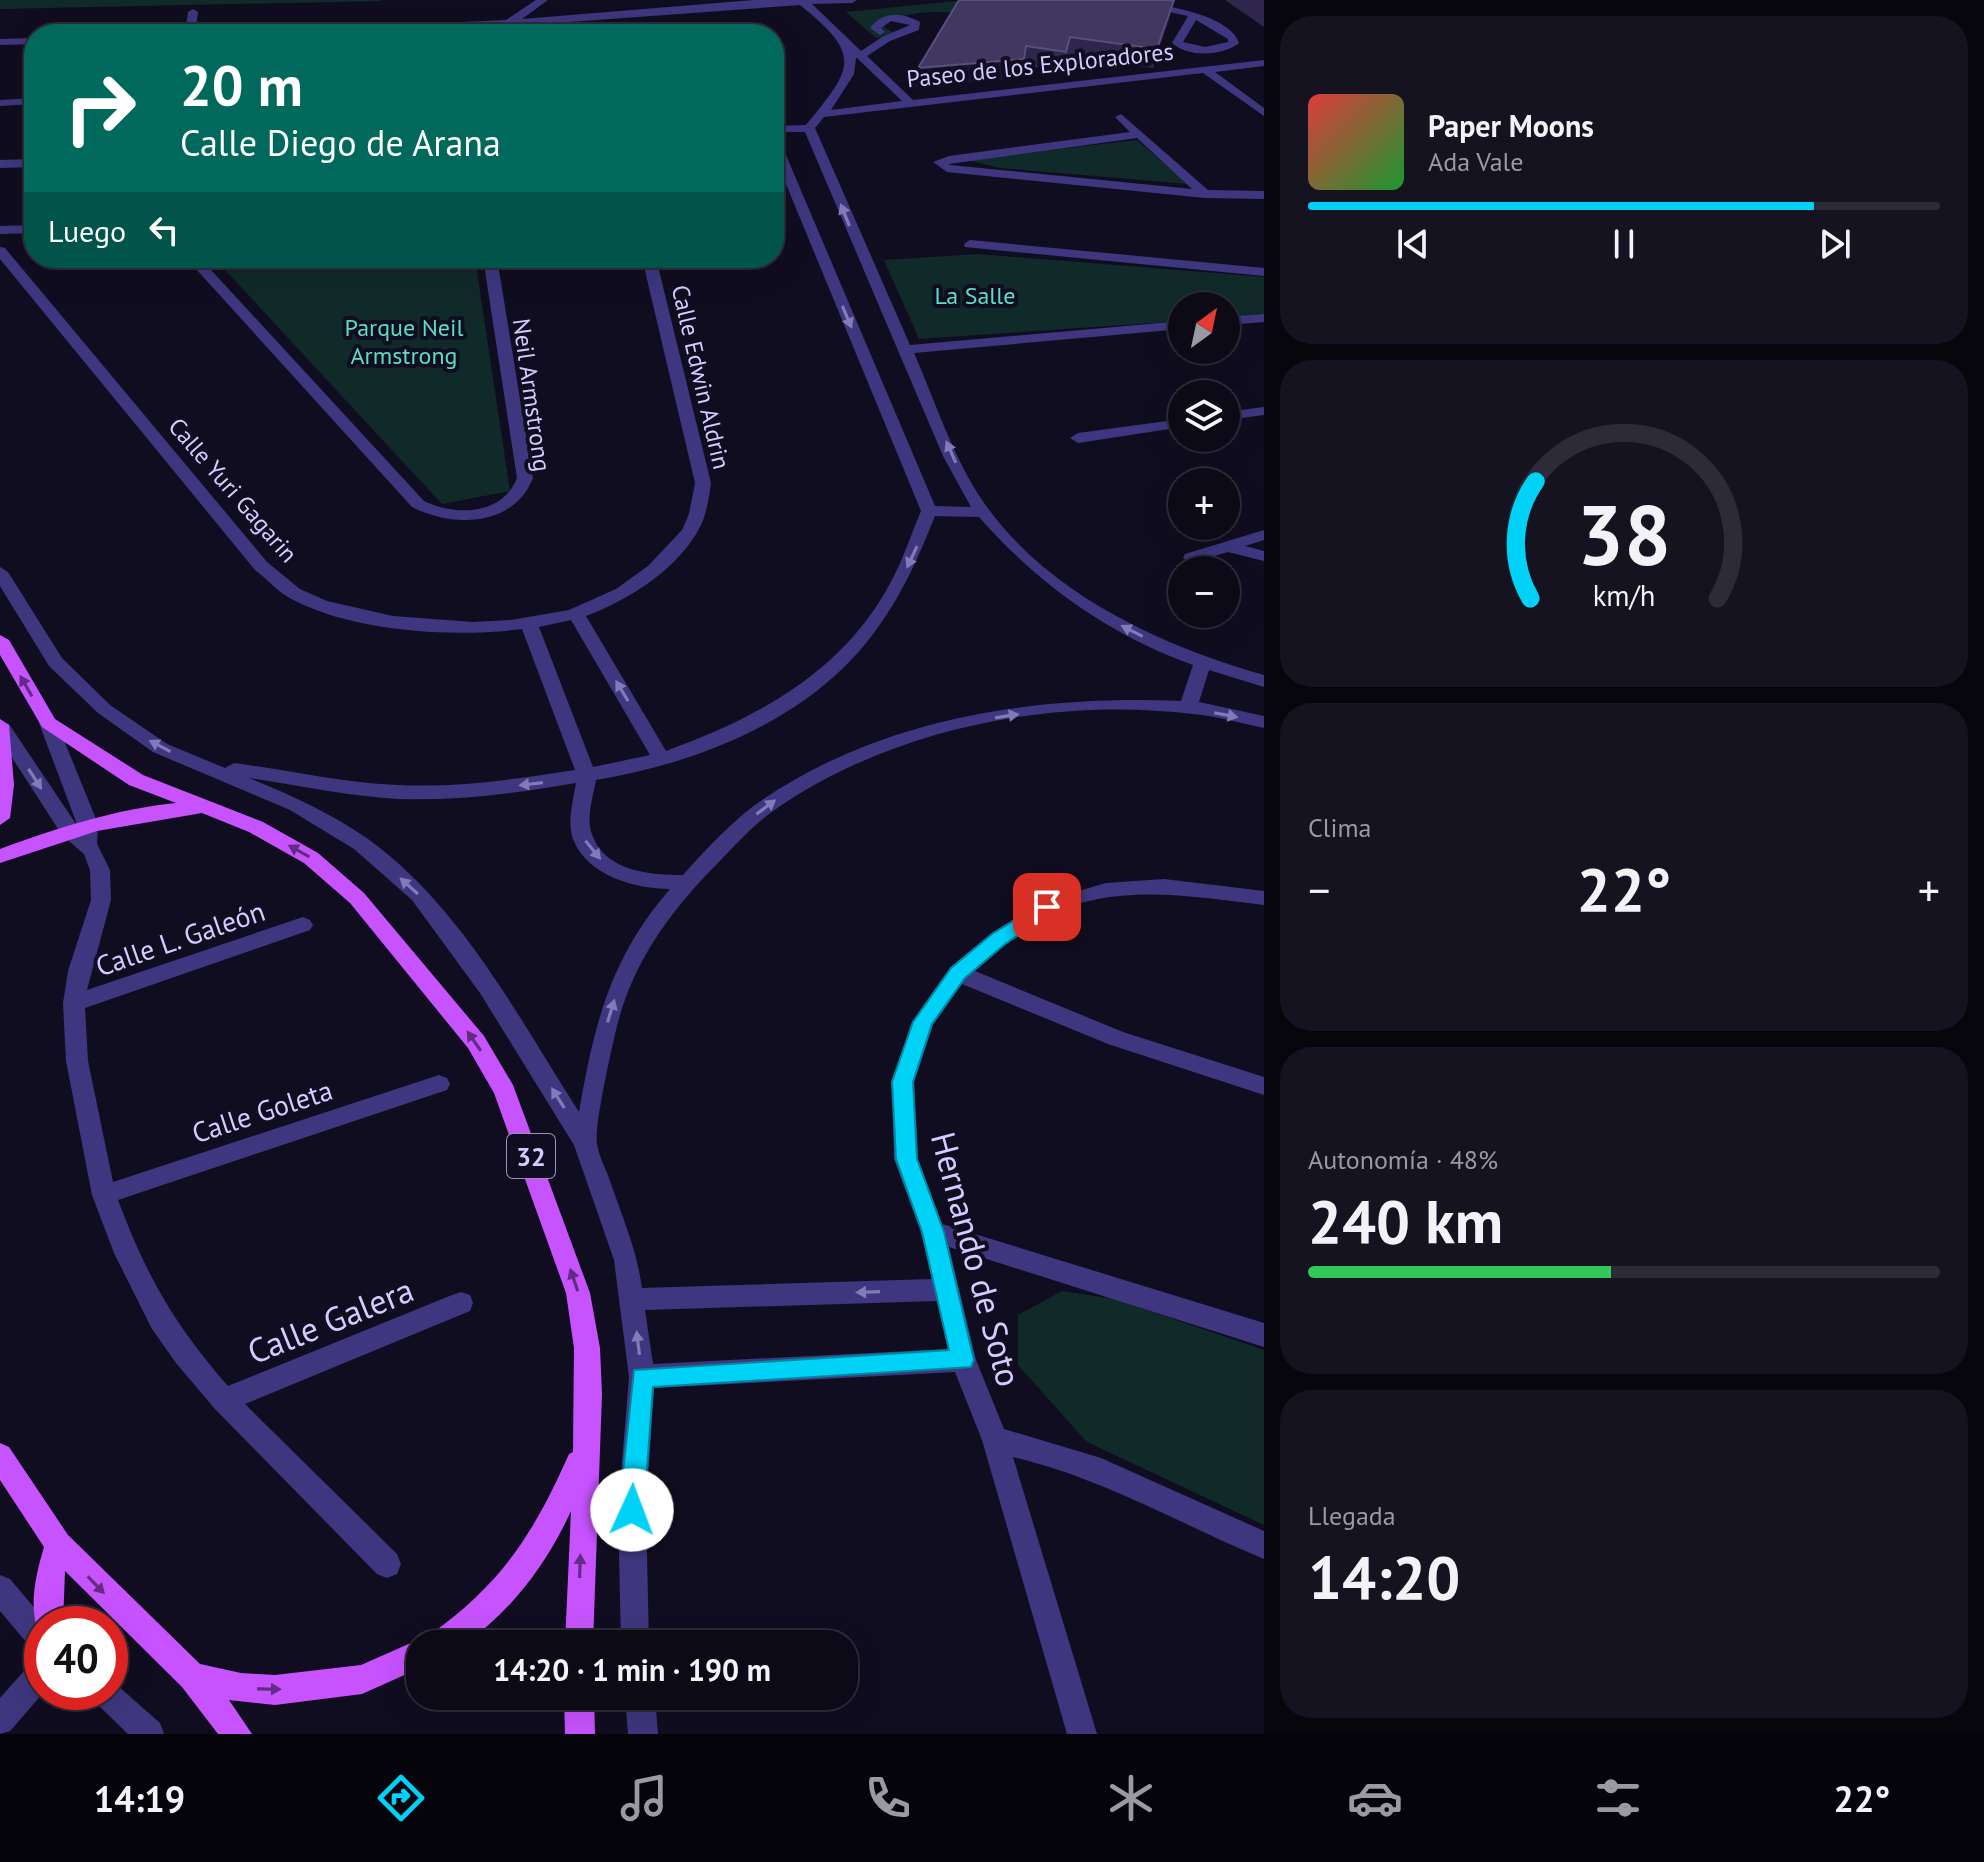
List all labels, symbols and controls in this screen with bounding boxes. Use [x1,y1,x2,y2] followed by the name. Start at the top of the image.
[905,36,1175,94] street label: Paseo de los Exploradores
[180,49,303,121] text: 20 m
[48,56,152,160] icon: right
[1428,106,1594,145] text: Paper Moons
[180,119,501,166] text: Calle Diego de Arana
[1428,145,1523,178] text: Ada Vale
[838,203,851,227] one-way arrow
[142,208,186,252] icon: left
[48,211,126,250] text: Luego
[1391,222,1435,266] icon: previous
[1602,222,1646,266] icon: pause
[1813,222,1857,266] icon: next
[934,280,1016,311] park label: La Salle
[665,282,737,472] street label: Calle Edwin Aldrin
[1168,292,1240,364] north arrow
[1168,292,1240,628] map controls
[840,305,853,329] one-way arrow
[345,312,463,371] park label: Parque Neil Armstrong
[506,316,558,474] street label: Neil Armstrong
[1168,380,1240,452] button: layers
[162,411,304,569] street label: Calle Yuri Gagarin
[944,440,958,464] one-way arrow
[1168,468,1240,540] button: +
[1577,480,1671,588] text: 38
[905,545,919,569] one-way arrow
[1168,556,1240,628] button: −
[1593,578,1655,615] text: km/h
[1120,624,1143,638] one-way arrow
[19,675,33,697] one-way arrow
[615,680,629,702] one-way arrow
[995,709,1020,722] one-way arrow
[1214,709,1239,721] one-way arrow
[149,739,171,753] one-way arrow
[28,768,42,790] one-way arrow
[518,777,543,790] one-way arrow
[756,800,777,816] one-way arrow
[1308,811,1371,844] text: Clima
[584,840,601,860] one-way arrow
[287,844,310,858] one-way arrow
[1577,850,1671,928] text: 22°
[1308,861,1330,918] text: −
[1918,861,1940,918] text: +
[1013,873,1081,941] pin
[399,878,418,896] one-way arrow
[1025,885,1069,929] icon: arrive
[90,892,270,984] street label: Calle L. Galeón
[605,998,618,1022] one-way arrow
[467,1030,482,1051] one-way arrow
[187,1071,337,1151] street label: Calle Goleta
[550,1088,565,1109] one-way arrow
[922,1127,1032,1391] street label: Hernando de Soto
[507,1134,555,1178] road number: 32
[1308,1143,1498,1176] text: Autonomía · 48%
[1308,1182,1503,1260] text: 240 km
[241,1267,419,1373] street label: Calle Galera
[567,1268,579,1292] one-way arrow
[855,1286,880,1299] one-way arrow
[631,1330,644,1355] one-way arrow
[590,1468,674,1552] position arrow
[1308,1499,1396,1532] text: Llegada
[1308,1538,1460,1616] text: 14:20
[573,1553,586,1578] one-way arrow
[87,1575,105,1594] one-way arrow
[24,1606,128,1710] speed limit sign: 40
[493,1650,771,1689] text: 14:20 · 1 min · 190 m
[257,1683,282,1695] one-way arrow
[373,1770,429,1826] icon: directions
[616,1770,672,1826] icon: music
[860,1770,916,1826] icon: phone
[1103,1770,1159,1826] icon: climate
[1347,1770,1403,1826] icon: car
[1590,1770,1646,1826] icon: filters
[94,1775,185,1822] text: 14:19
[1834,1775,1890,1822] text: 22°

